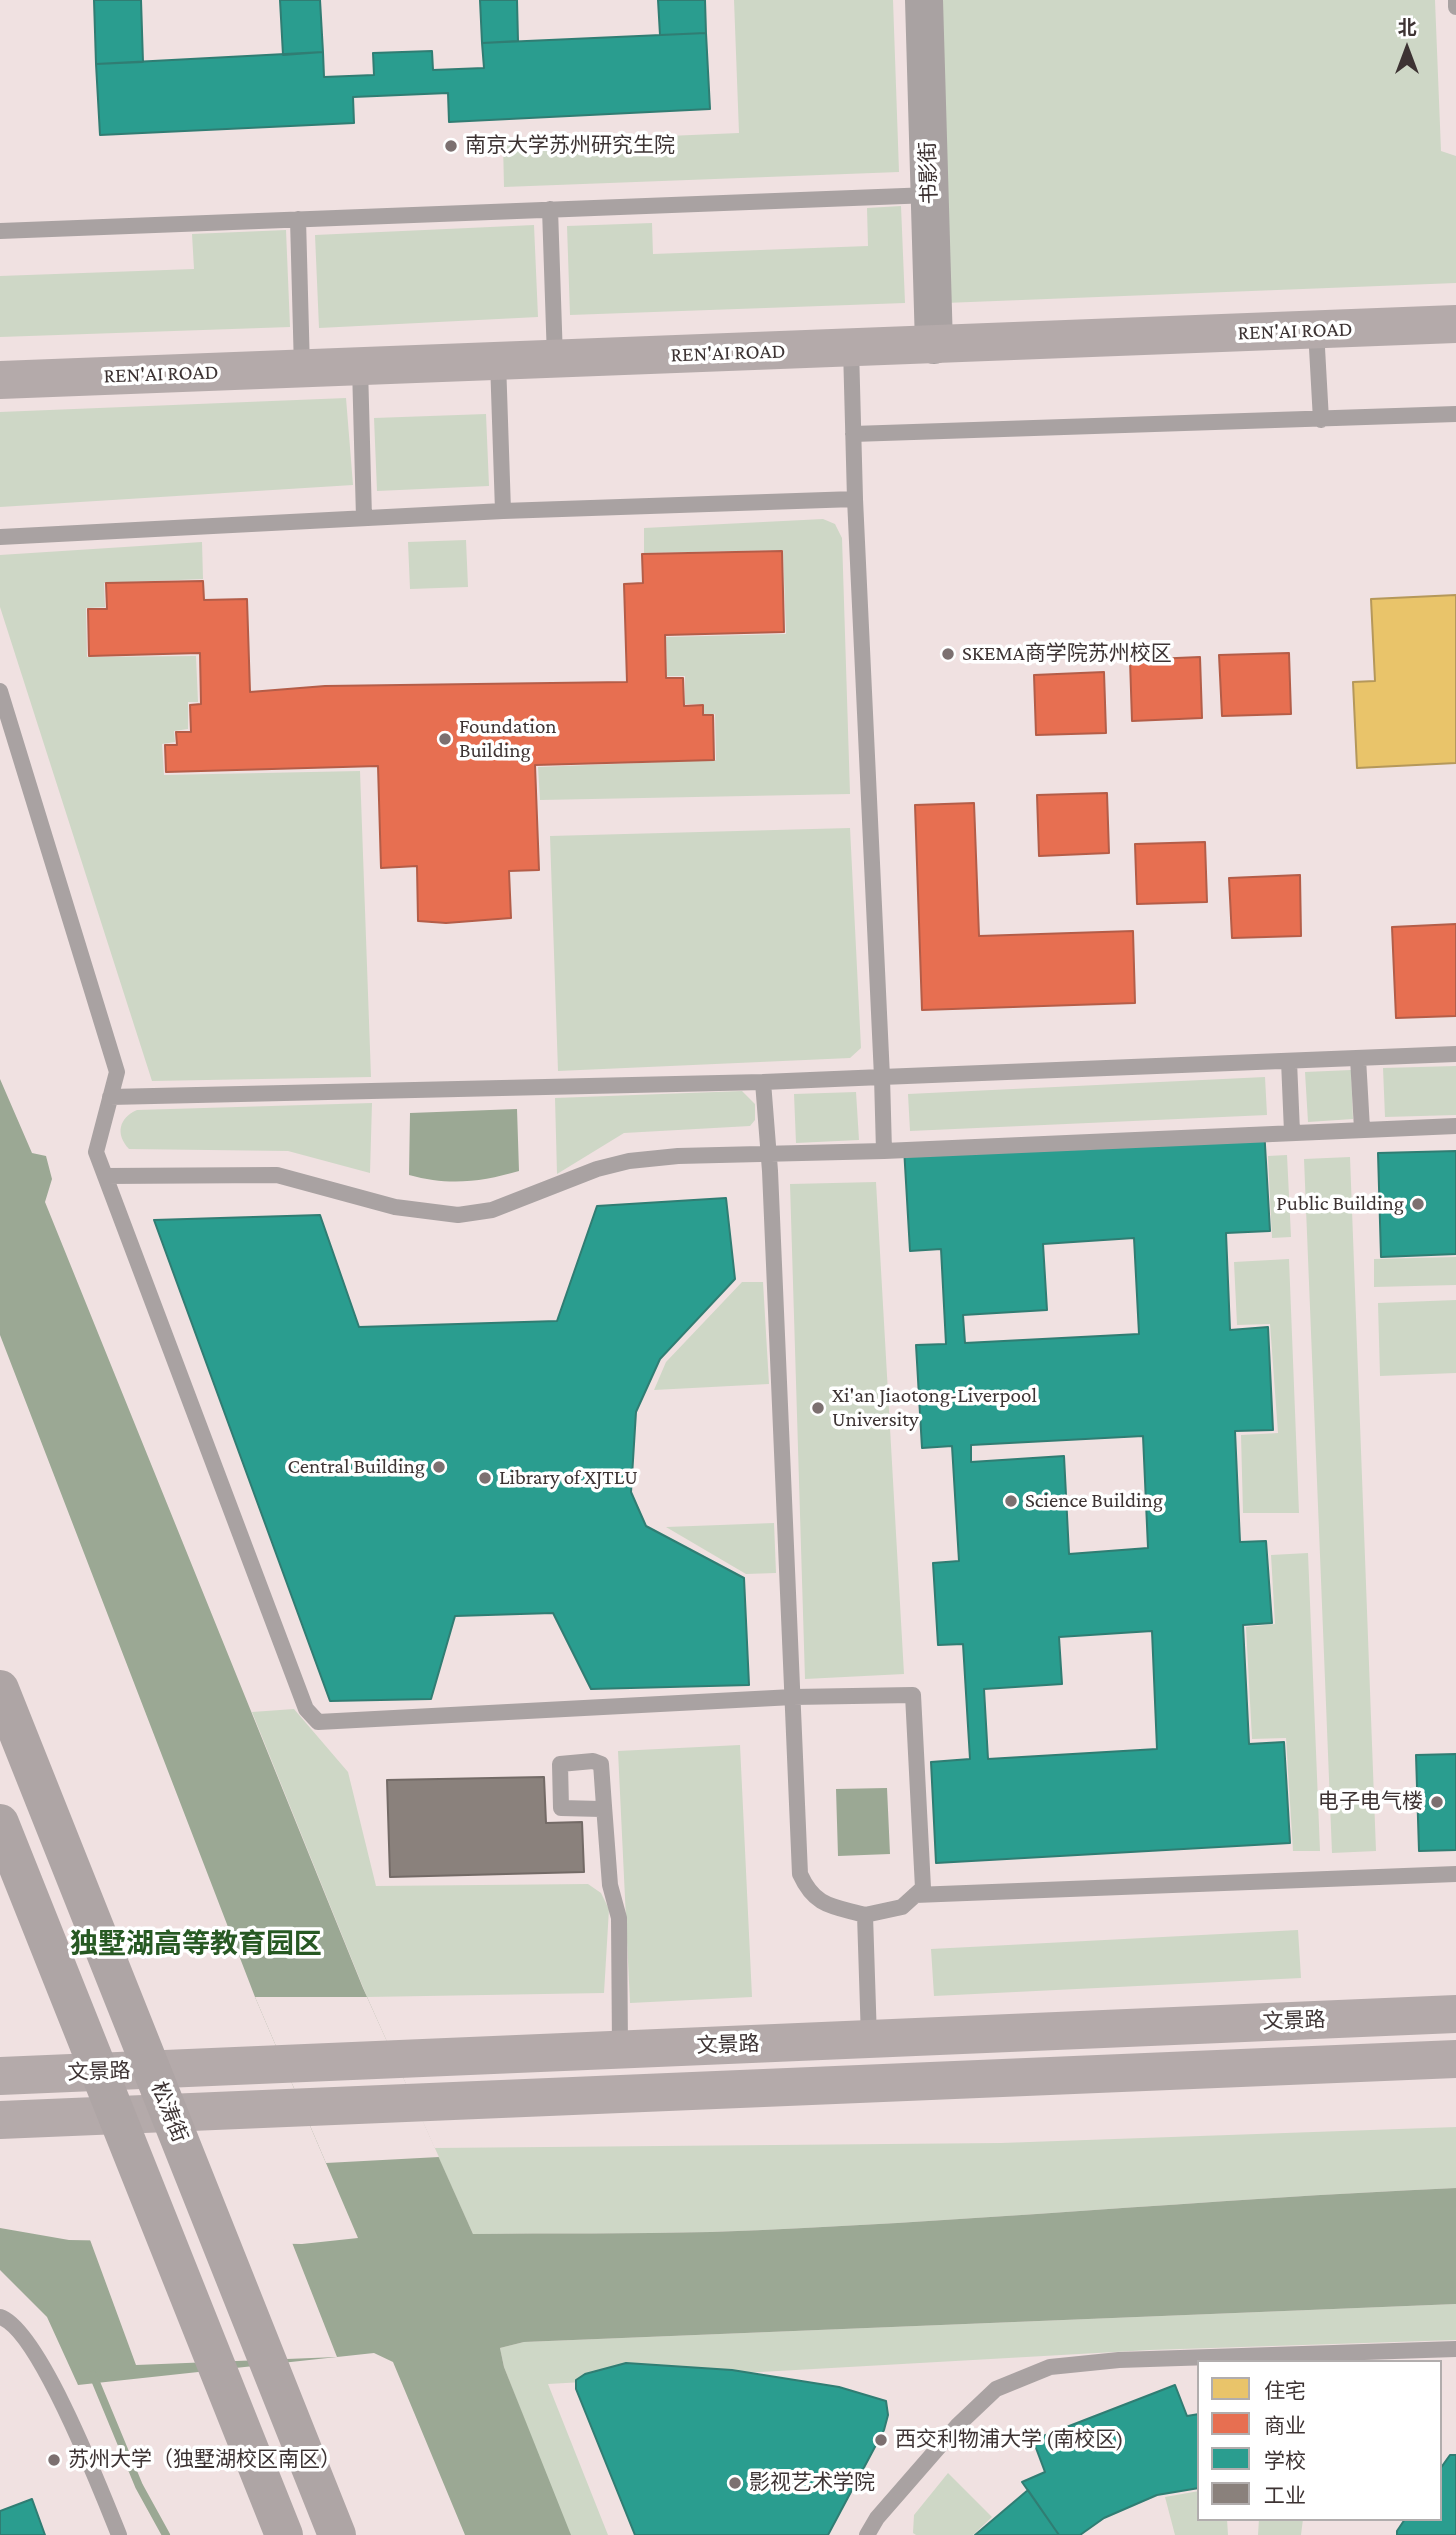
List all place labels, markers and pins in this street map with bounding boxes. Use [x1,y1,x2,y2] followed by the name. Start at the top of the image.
[465,133,675,159] place label: 南京大学苏州研究生院
[443,138,459,154] marker: 南京大学苏州研究生院
[962,641,1172,667] place label: SKEMA商学院苏州校区
[940,646,956,662] marker: SKEMA商学院苏州校区
[459,714,557,764] place label: Foundation Building
[437,731,453,747] marker: Foundation Building
[1276,1191,1404,1217] place label: Public Building
[1410,1196,1426,1212] marker: Public Building
[832,1383,1037,1433] place label: Xi'an Jiaotong-Liverpool University
[810,1400,826,1416] marker: Xi'an Jiaotong-Liverpool University
[287,1454,425,1480] place label: Central Building
[431,1459,447,1475] marker: Central Building
[499,1465,638,1491] place label: Library of XJTLU
[477,1470,493,1486] marker: Library of XJTLU
[1025,1488,1163,1514] place label: Science Building
[1003,1493,1019,1509] marker: Science Building
[1318,1789,1423,1815] place label: 电子电气楼
[1429,1794,1445,1810] marker: 电子电气楼
[895,2427,1124,2453] place label: 西交利物浦大学 (南校区)
[873,2432,889,2448] marker: 西交利物浦大学 (南校区)
[68,2447,341,2473] place label: 苏州大学（独墅湖校区南区）
[46,2452,62,2468] marker: 苏州大学（独墅湖校区南区）
[749,2470,875,2496] place label: 影视艺术学院
[727,2475,743,2491] marker: 影视艺术学院

